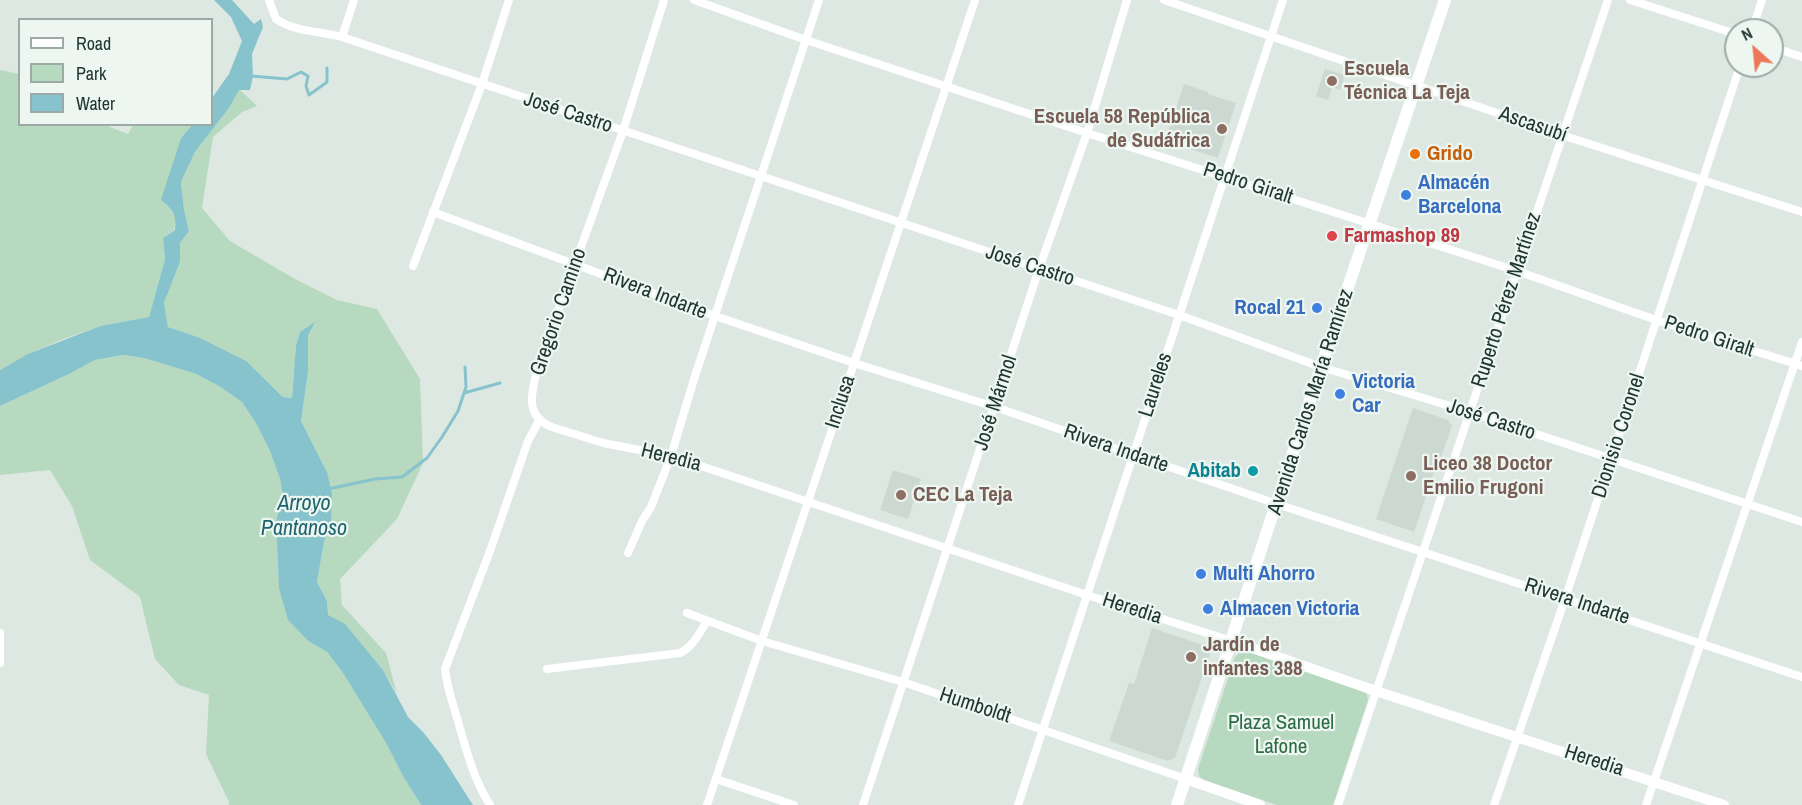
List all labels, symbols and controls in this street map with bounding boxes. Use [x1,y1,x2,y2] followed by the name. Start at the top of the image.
[18,18,213,126] legend
[1724,18,1784,78] north arrow
[1738,22,1756,46] text: N
[76,31,111,56] text: Road
[1344,56,1470,106] place label: Escuela Técnica La Teja
[76,61,106,86] text: Park
[1325,74,1339,88] marker: Escuela Técnica La Teja
[520,87,616,139] street label: José Castro
[76,91,115,116] text: Water
[1495,102,1571,148] street label: Ascasubí
[1034,104,1210,154] place label: Escuela 58 República de Sudáfrica
[1215,122,1229,136] marker: Escuela 58 República de Sudáfrica
[1427,141,1473,167] place label: Grido
[1408,147,1422,161] marker: Grido
[1200,158,1296,210] street label: Pedro Giralt
[1418,170,1501,220] place label: Almacén Barcelona
[1399,188,1413,202] marker: Almacén Barcelona
[1467,209,1547,391] street label: Ruperto Pérez Martínez
[1344,223,1460,249] place label: Farmashop 89
[1325,229,1339,243] marker: Farmashop 89
[982,240,1078,292] street label: José Castro
[525,245,593,379] street label: Gregorio Camino
[600,263,710,325] street label: Rivera Indarte
[1263,286,1359,518] street label: Avenida Carlos María Ramírez
[1234,295,1305,321] place label: Rocal 21
[1310,301,1324,315] marker: Rocal 21
[1661,311,1757,363] street label: Pedro Giralt
[1134,350,1178,420] street label: Laureles
[969,352,1023,454] street label: José Mármol
[1352,369,1415,419] place label: Victoria Car
[1587,371,1651,501] street label: Dionisio Coronel
[821,372,861,432] street label: Inclusa
[1333,387,1347,401] marker: Victoria Car
[1443,394,1539,446] street label: José Castro
[1060,419,1172,479] street label: Rivera Indarte
[638,438,704,478] street label: Heredia
[1423,451,1552,501] place label: Liceo 38 Doctor Emilio Frugoni
[1187,458,1241,484] place label: Abitab
[1246,464,1260,478] marker: Abitab
[1404,469,1418,483] marker: Liceo 38 Doctor Emilio Frugoni
[913,482,1012,508] place label: CEC La Teja
[894,488,908,502] marker: CEC La Teja
[261,491,347,542] water label: Arroyo Pantanoso
[1213,561,1315,587] place label: Multi Ahorro
[1194,567,1208,581] marker: Multi Ahorro
[1521,573,1633,631] street label: Rivera Indarte
[1099,588,1165,630] street label: Heredia
[1220,596,1359,622] place label: Almacen Victoria
[1201,602,1215,616] marker: Almacen Victoria
[1203,632,1303,682] place label: Jardín de infantes 388
[1184,650,1198,664] marker: Jardín de infantes 388
[936,683,1014,729] street label: Humboldt
[1228,710,1334,760] park label: Plaza Samuel Lafone
[1561,740,1627,782] street label: Heredia

